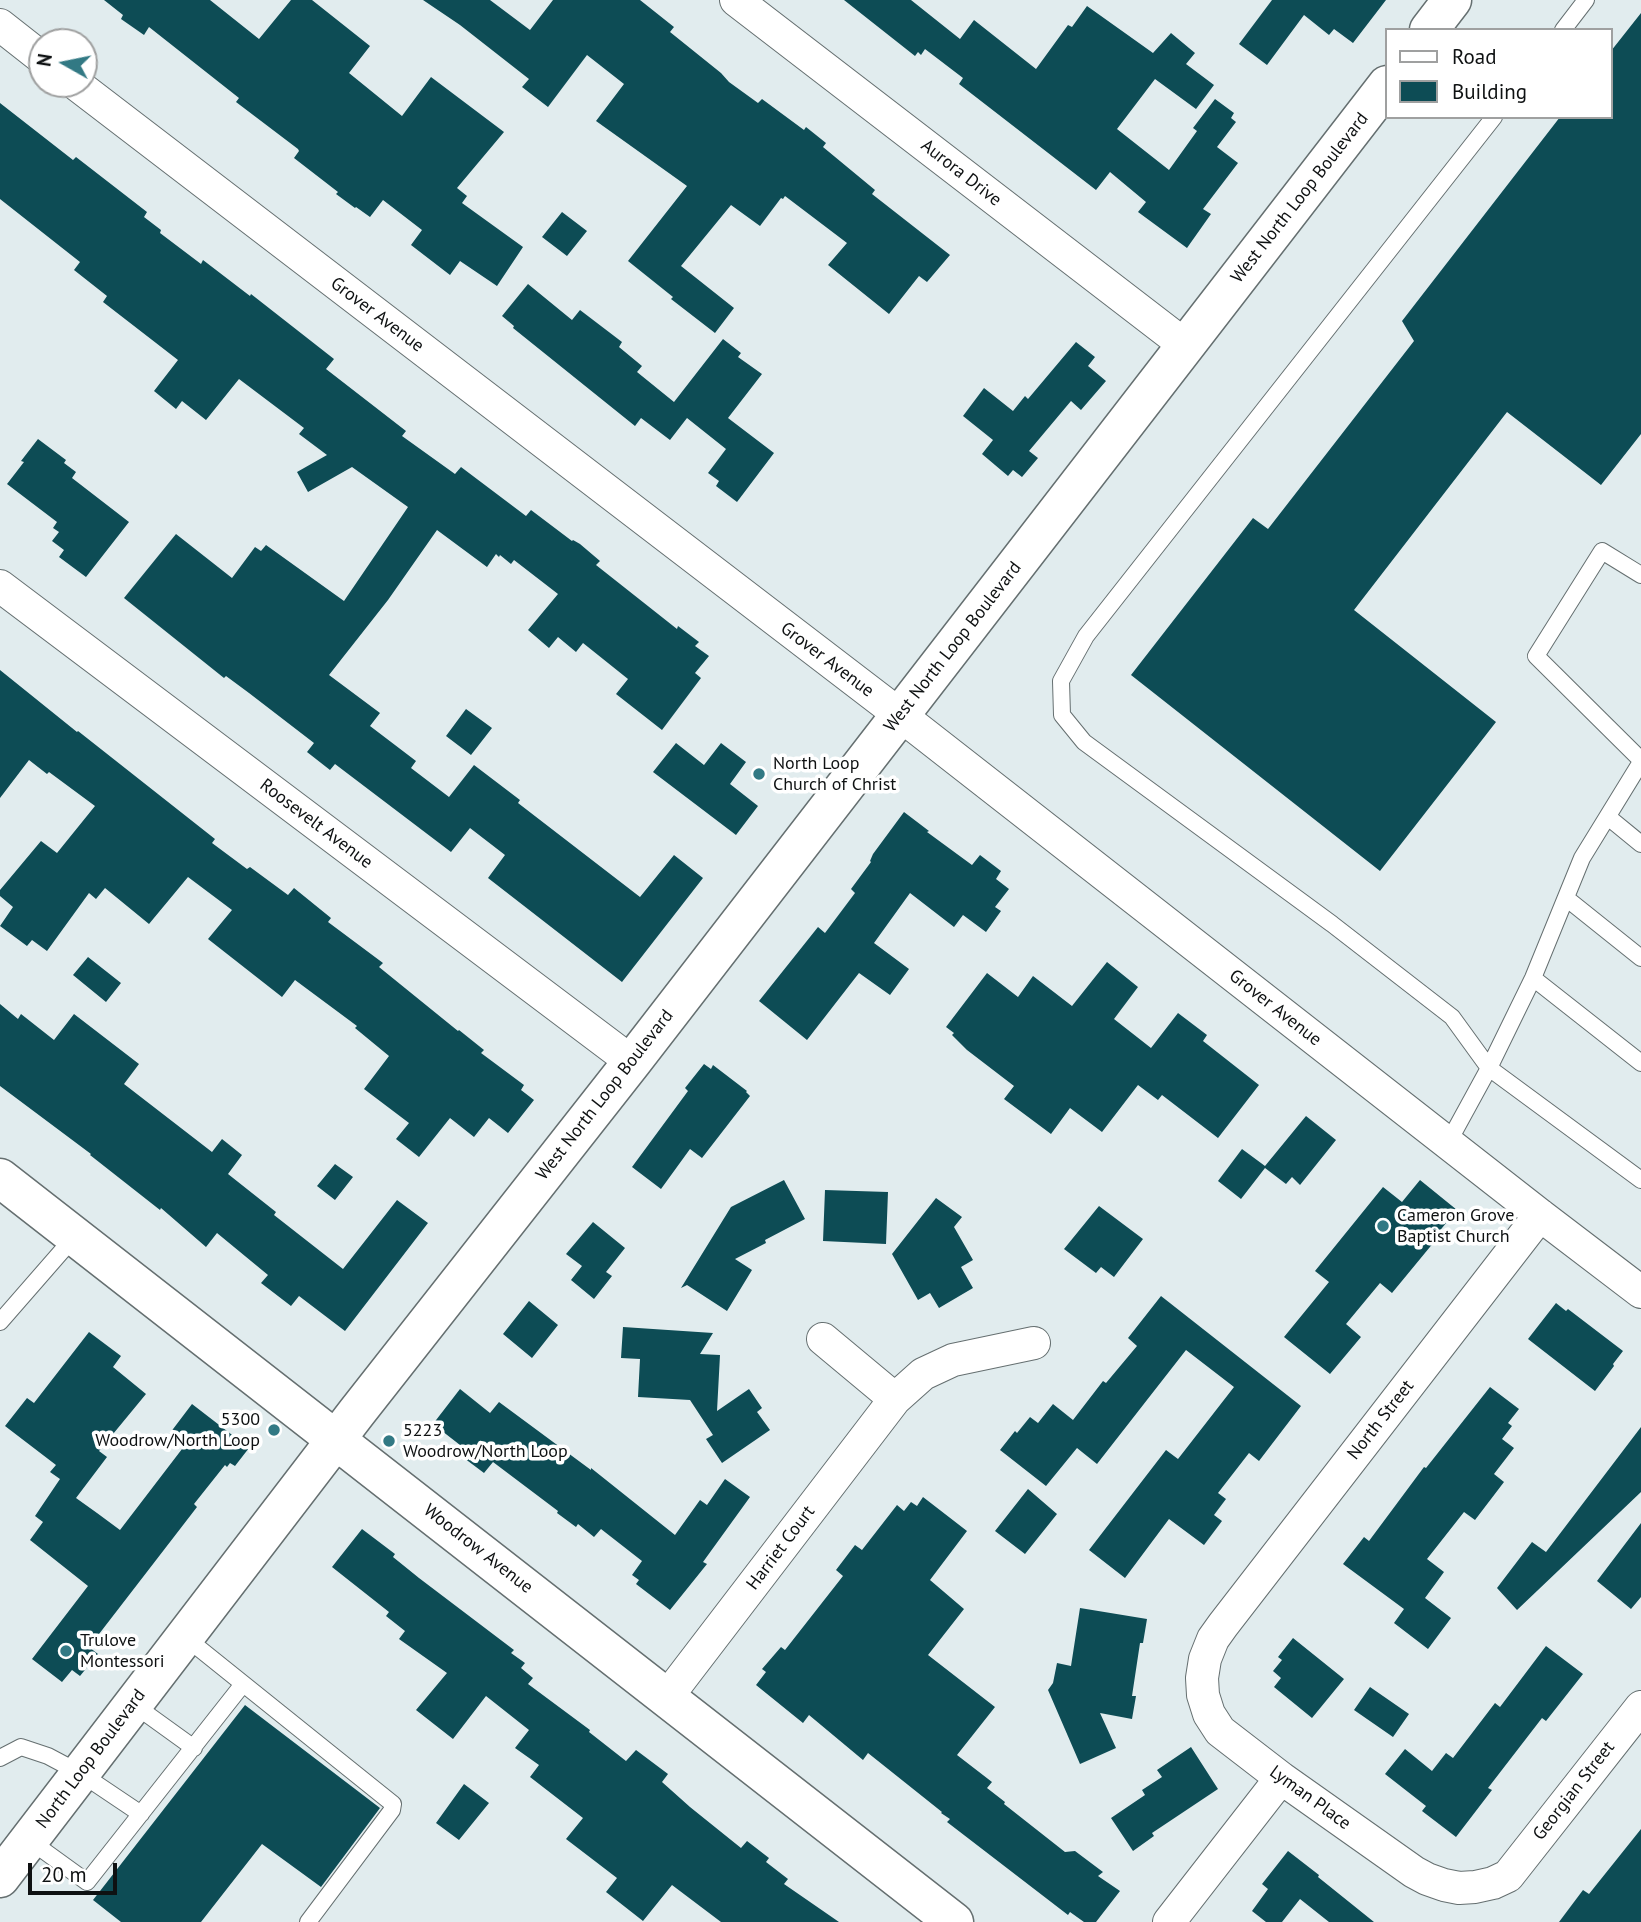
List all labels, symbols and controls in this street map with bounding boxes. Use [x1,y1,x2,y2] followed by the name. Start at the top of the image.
[28,28,98,98] north arrow
[1386,28,1613,119] legend
[1452,43,1496,70] text: Road
[31,52,57,68] text: N
[1452,78,1527,105] text: Building
[1227,108,1373,288] street label: West North Loop Boulevard
[916,135,1006,211] street label: Aurora Drive
[326,273,428,357] street label: Grover Avenue
[880,557,1026,737] street label: West North Loop Boulevard
[776,618,878,702] street label: Grover Avenue
[773,753,896,796] place label: North Loop Church of Christ
[751,766,767,782] marker: North Loop Church of Christ
[255,775,377,873] street label: Roosevelt Avenue
[1224,965,1326,1051] street label: Grover Avenue
[532,1005,678,1185] street label: West North Loop Boulevard
[1397,1205,1514,1248] place label: Cameron Grove Baptist Church
[1375,1218,1391,1234] marker: Cameron Grove Baptist Church
[1343,1376,1419,1464] street label: North Street
[95,1409,260,1452] place label: 5300 Woodrow/North Loop
[403,1420,568,1462] place label: 5223 Woodrow/North Loop
[266,1422,282,1438] marker: 5300 Woodrow/North Loop
[381,1433,397,1449] marker: 5223 Woodrow/North Loop
[419,1500,537,1598] street label: Woodrow Avenue
[742,1502,820,1594] street label: Harriet Court
[80,1630,165,1672] place label: Trulove Montessori
[58,1643,74,1659] marker: Trulove Montessori
[32,1685,150,1833] street label: North Loop Boulevard
[1529,1737,1619,1845] street label: Georgian Street
[1265,1761,1355,1835] street label: Lyman Place
[32,1848,121,1892] scale bar
[41,1861,87,1888] text: 20 m

